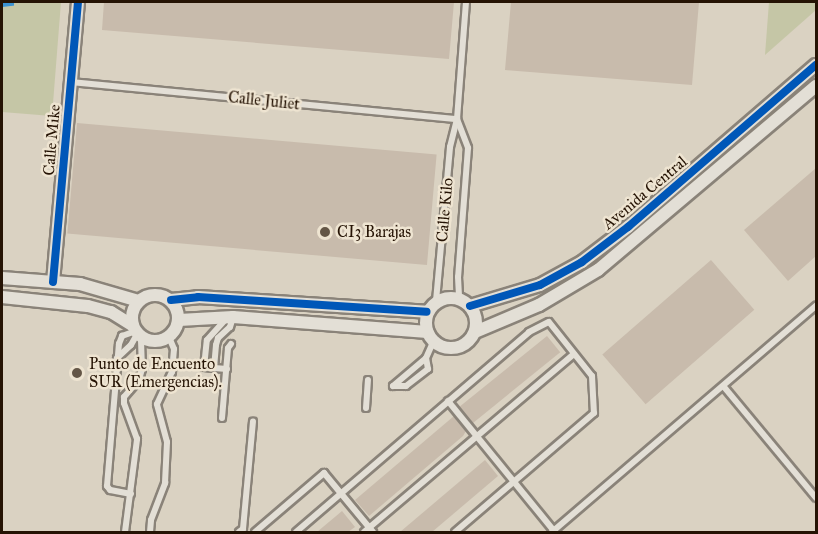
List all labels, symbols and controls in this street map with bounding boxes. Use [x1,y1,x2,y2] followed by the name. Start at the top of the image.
[227,88,301,114] street label: Calle Juliet
[39,104,65,176] street label: Calle Mike
[599,152,691,234] street label: Avenida Central
[433,177,457,243] street label: Calle Kilo
[337,222,411,242] place label: CI3 Barajas
[318,225,332,239] marker: CI3 Barajas
[89,354,222,392] place label: Punto de Encuento SUR (Emergencias).
[70,366,84,380] marker: Punto de Encuento SUR (Emergencias).

